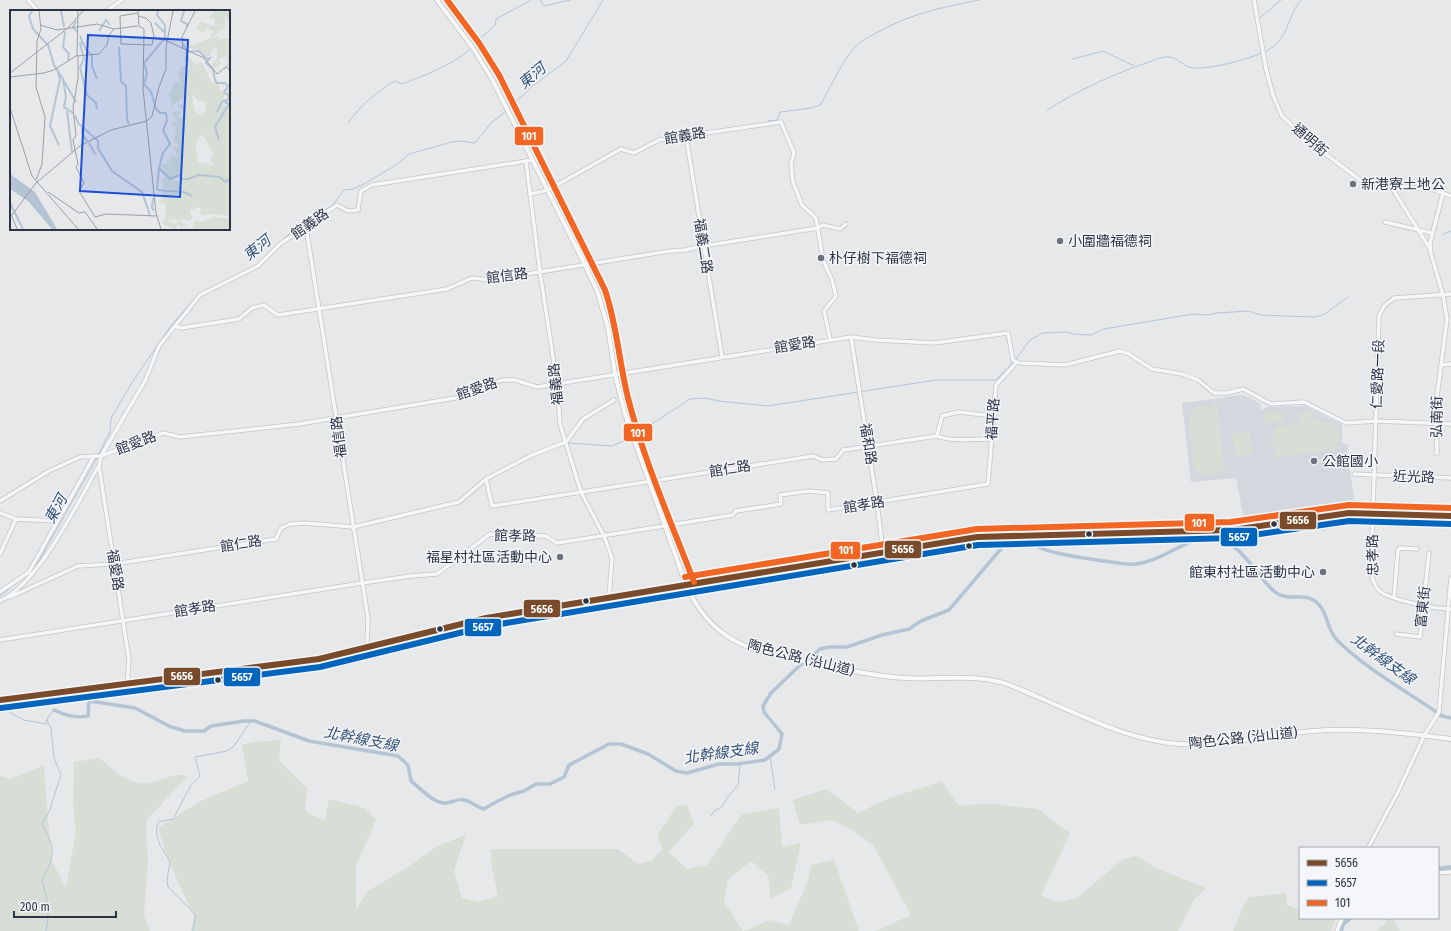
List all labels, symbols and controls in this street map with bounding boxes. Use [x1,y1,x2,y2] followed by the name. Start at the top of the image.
[10,10,230,230] inset map
[515,58,552,93] water label: 東河
[1289,120,1331,160] street label: 通明街
[663,124,707,148] street label: 館義路
[514,126,544,146] line badge: 101
[521,130,537,143] text: 101
[1361,176,1445,193] place label: 新港寮土地公
[1348,179,1358,189] marker: 新港寮土地公
[288,205,332,243] street label: 館義路
[690,217,716,275] street label: 福義二路
[240,230,277,264] water label: 東河
[1068,233,1152,250] place label: 小圍牆福德祠
[1055,236,1065,246] marker: 小圍牆福德祠
[829,250,927,267] place label: 朴仔樹下福德祠
[816,253,826,263] marker: 朴仔樹下福德祠
[485,265,529,287] street label: 館信路
[773,333,817,357] street label: 館愛路
[1368,339,1388,409] street label: 仁愛路一段
[545,362,567,406] street label: 福義路
[454,374,500,404] street label: 館愛路
[1428,396,1446,438] street label: 弘南街
[983,397,1003,441] street label: 福平路
[328,415,350,459] street label: 福信路
[856,422,880,466] street label: 福和路
[623,423,653,442] line badge: 101
[630,427,646,440] text: 101
[113,428,159,458] street label: 館愛路
[1322,453,1378,470] place label: 公館國小
[1309,456,1319,466] marker: 公館國小
[708,457,752,481] street label: 館仁路
[1393,468,1435,486] street label: 近光路
[41,489,73,526] water label: 東河
[842,493,886,517] street label: 館孝路
[1279,511,1317,530] line badge: 5656
[1184,513,1215,532] line badge: 101
[1287,514,1309,527] text: 5656
[1191,517,1207,530] text: 101
[1269,519,1279,529] unlabelled marker
[494,527,536,545] street label: 館孝路
[1220,527,1258,547] line badge: 5657
[1084,529,1094,539] unlabelled marker
[1229,531,1250,544] text: 5657
[219,532,263,556] street label: 館仁路
[1364,534,1382,576] street label: 忠孝路
[884,540,922,559] line badge: 5656
[830,541,861,560] line badge: 101
[964,541,974,551] unlabelled marker
[892,543,914,556] text: 5656
[838,544,854,557] text: 101
[103,548,127,592] street label: 福愛路
[426,549,552,566] place label: 福星村社區活動中心
[555,552,565,562] marker: 福星村社區活動中心
[849,560,859,570] unlabelled marker
[1189,564,1315,581] place label: 館東村社區活動中心
[1318,567,1328,577] marker: 館東村社區活動中心
[1412,585,1434,629] street label: 富東街
[581,596,591,606] unlabelled marker
[173,597,217,621] street label: 館孝路
[523,599,561,618] line badge: 5656
[531,603,553,616] text: 5656
[464,618,502,637] line badge: 5657
[473,621,494,634] text: 5657
[435,624,445,634] unlabelled marker
[1347,630,1420,689] water label: 北幹線支線
[746,636,856,680] street label: 陶色公路 (沿山道)
[163,667,201,686] line badge: 5656
[223,667,261,687] line badge: 5657
[171,670,193,683] text: 5656
[232,671,253,684] text: 5657
[213,675,223,685] unlabelled marker
[322,723,401,755] water label: 北幹線支線
[1188,724,1298,752] street label: 陶色公路 (沿山道)
[683,739,761,767] water label: 北幹線支線
[1299,847,1439,919] legend
[1335,856,1358,870] text: 5656
[1335,876,1357,890] text: 5657
[14,893,116,919] scale bar
[1335,896,1350,910] text: 101
[20,900,50,914] text: 200 m

